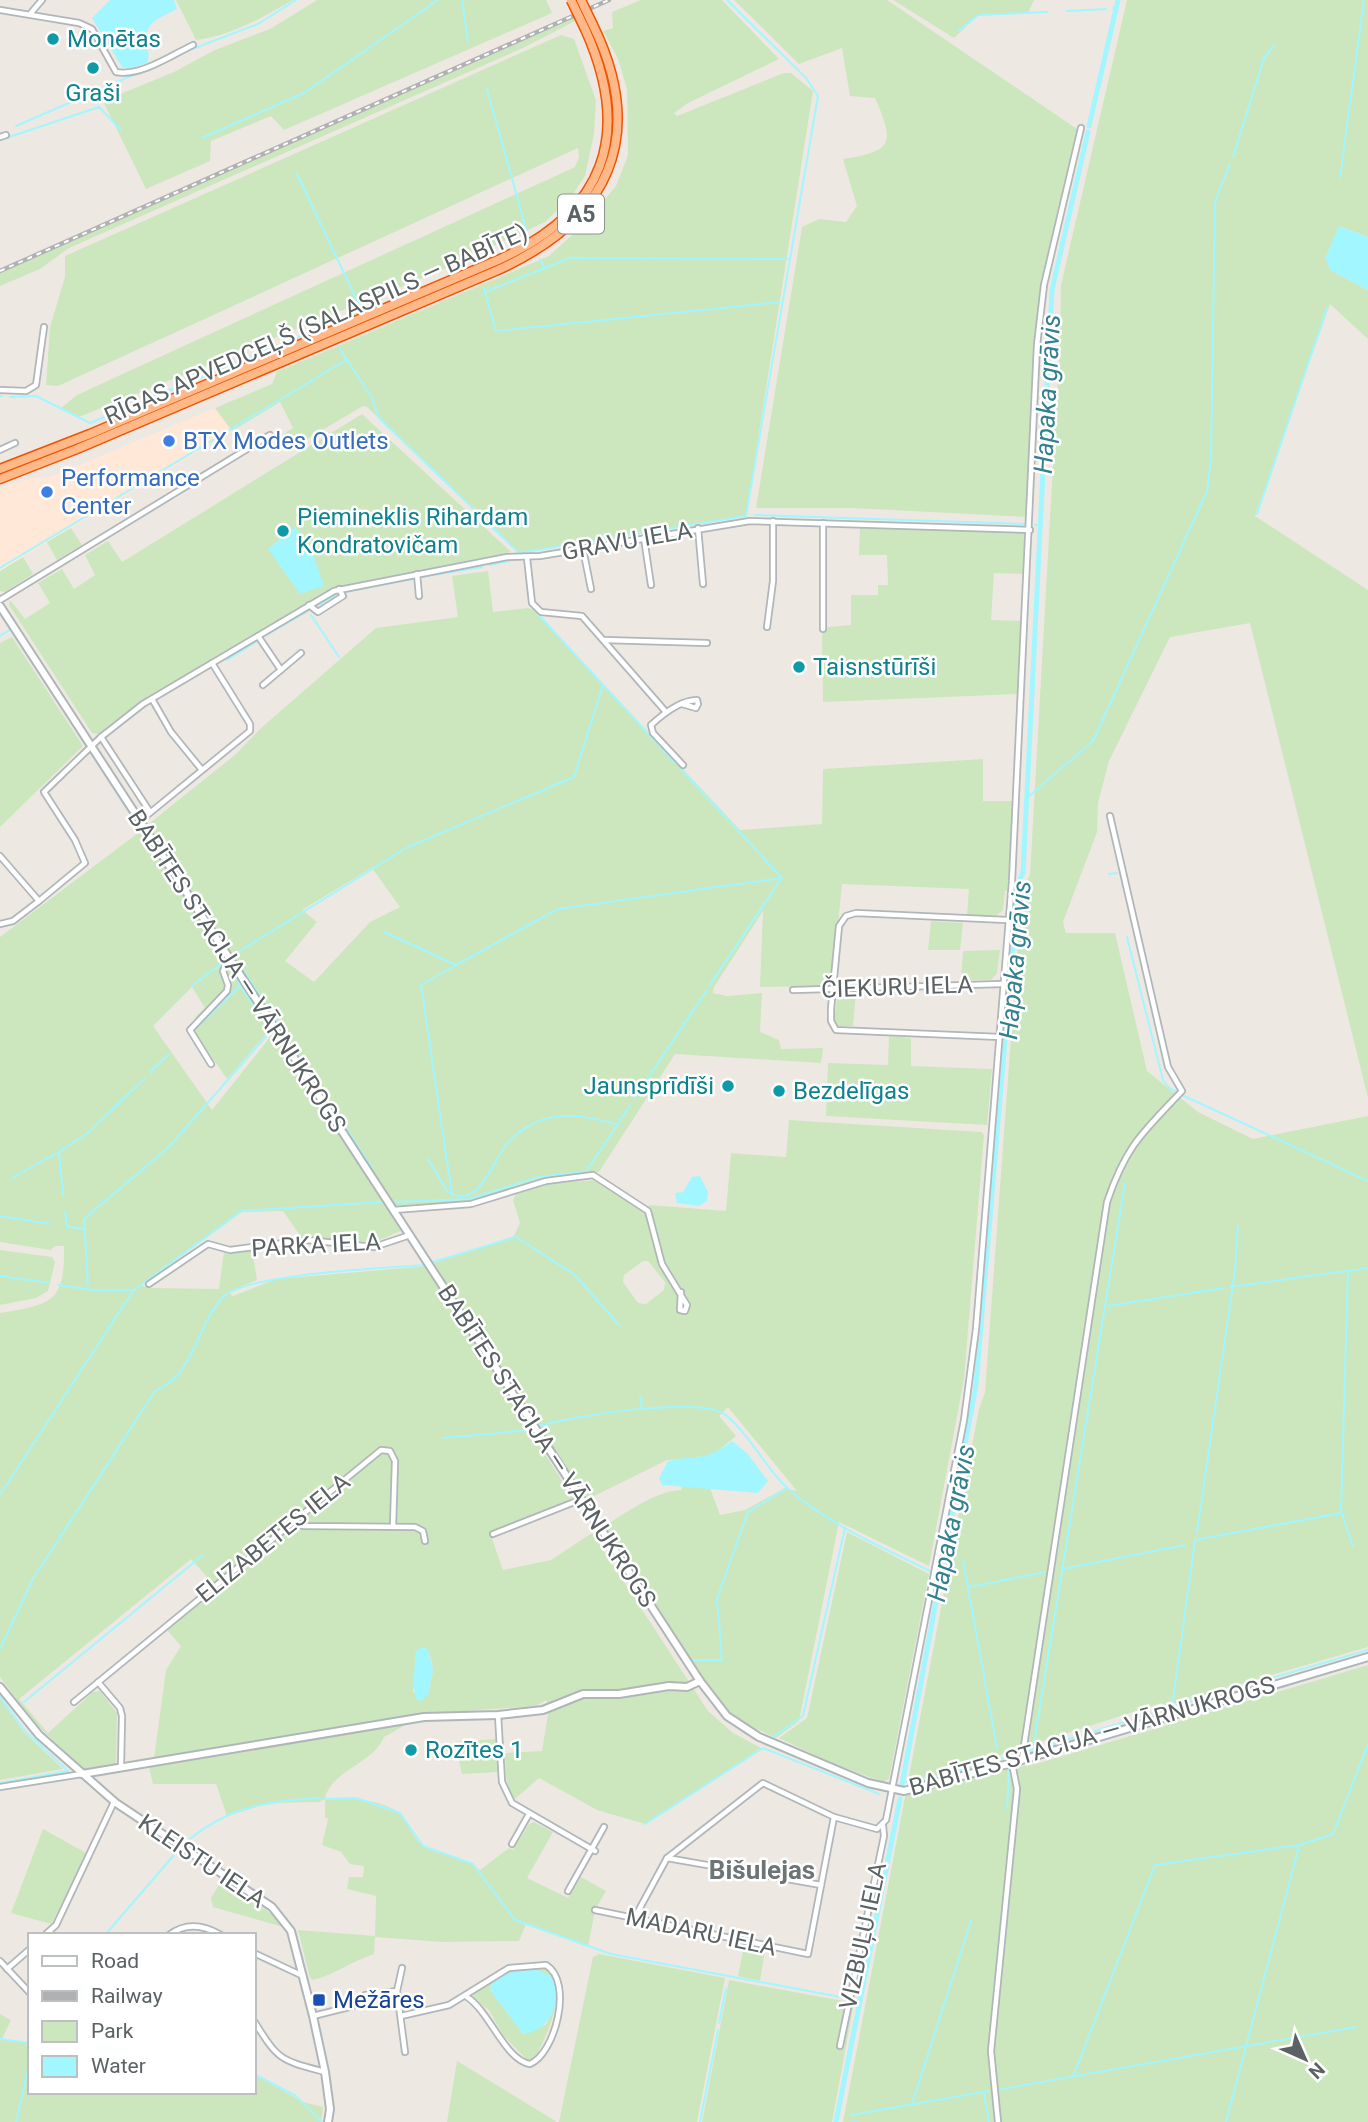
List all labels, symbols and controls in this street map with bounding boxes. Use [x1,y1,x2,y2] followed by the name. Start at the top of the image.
[67,25,161,53] place label: Monētas
[45,31,61,47] marker: Monētas
[85,60,101,76] marker: Graši
[65,79,121,107] place label: Graši
[558,195,604,234] road number: A5
[100,218,532,430] street label: RĪGAS APVEDCEĻŠ (SALASPILS — BABĪTE)
[1028,314,1066,474] water label: Hapaka grāvis
[183,427,389,455] place label: BTX Modes Outlets
[161,433,177,449] marker: BTX Modes Outlets
[61,464,200,520] place label: Performance Center
[39,484,55,500] marker: Performance Center
[297,503,528,559] place label: Piemineklis Rihardam Kondratovičam
[560,516,695,566] street label: GRAVU IELA
[275,523,291,539] marker: Piemineklis Rihardam Kondratovičam
[813,653,936,681] place label: Taisnstūrīši
[791,659,807,675] marker: Taisnstūrīši
[122,804,352,1138] street label: BABĪTES STACIJA — VĀRNUKROGS
[993,879,1037,1041] water label: Hapaka grāvis
[821,969,974,1004] street label: ČIEKURU IELA
[584,1072,714,1100] place label: Jaunsprīdīši
[793,1077,909,1105] place label: Bezdelīgas
[720,1078,736,1094] marker: Jaunsprīdīši
[771,1083,787,1099] marker: Bezdelīgas
[251,1228,382,1262] street label: PARKA IELA
[432,1279,662,1613] street label: BABĪTES STACIJA — VĀRNUKROGS
[921,1442,981,1604] water label: Hapaka grāvis
[191,1467,356,1608] street label: ELIZABETES IELA
[906,1670,1278,1802] street label: BABĪTES STACIJA — VĀRNUKROGS
[425,1736,524,1764] place label: Rozītes 1
[403,1742,419,1758] marker: Rozītes 1
[133,1808,271,1914] street label: KLEISTU IELA
[709,1855,815,1885] district label: Bišulejas
[834,1860,892,2012] street label: VIZBUĻU IELA
[623,1902,779,1962] street label: MADARU IELA
[28,1933,256,2094] legend
[91,1949,139,1973] text: Road
[91,1984,163,2008] text: Railway
[333,1986,425,2014] place label: Mežāres
[311,1992,327,2008] marker: Mežāres
[91,2019,134,2043] text: Park
[1270,2024,1340,2094] north arrow
[91,2054,146,2078] text: Water
[1304,2058,1330,2084] text: N

